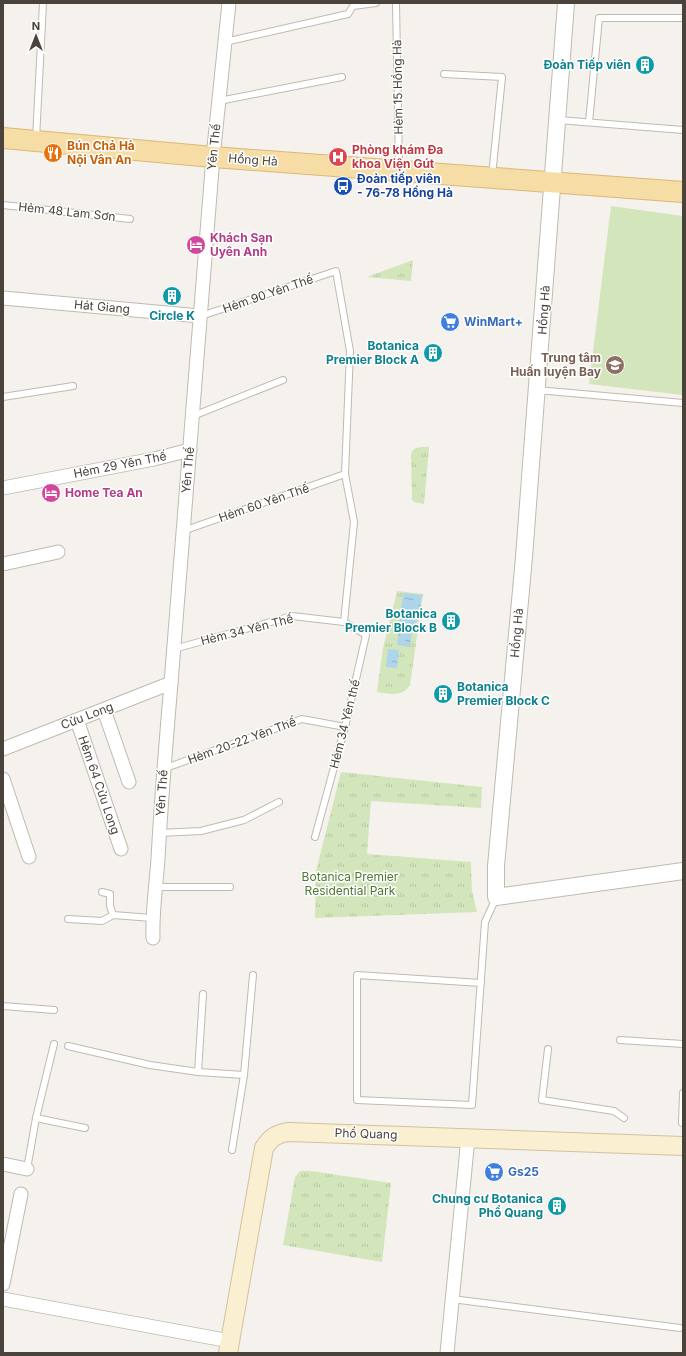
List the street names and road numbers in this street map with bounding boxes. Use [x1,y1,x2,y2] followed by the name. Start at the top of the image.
[389,39,406,135] street label: Hẻm 15 Hồng Hà
[204,123,223,171] street label: Yên Thế
[228,150,278,169] street label: Hồng Hà
[18,199,116,224] street label: Hẻm 48 Lam Sơn
[221,271,315,316] street label: Hẻm 90 Yên Thế
[534,285,553,335] street label: Hồng Hà
[73,297,131,316] street label: Hát Giang
[178,446,197,494] street label: Yên Thế
[72,448,168,481] street label: Hẻm 29 Yên Thế
[217,480,311,525] street label: Hẻm 60 Yên Thế
[507,608,526,658] street label: Hồng Hà
[199,611,295,648] street label: Hẻm 34 Yên Thế
[326,678,363,770] street label: Hẻm 34 Yên thế
[58,699,115,732] street label: Cửu Long
[186,714,298,767] street label: Hẻm 20-22 Yên Thế
[76,733,123,836] street label: Hẻm 64 Cửu Long
[152,769,171,817] street label: Yên Thế
[334,1125,398,1142] street label: Phổ Quang

